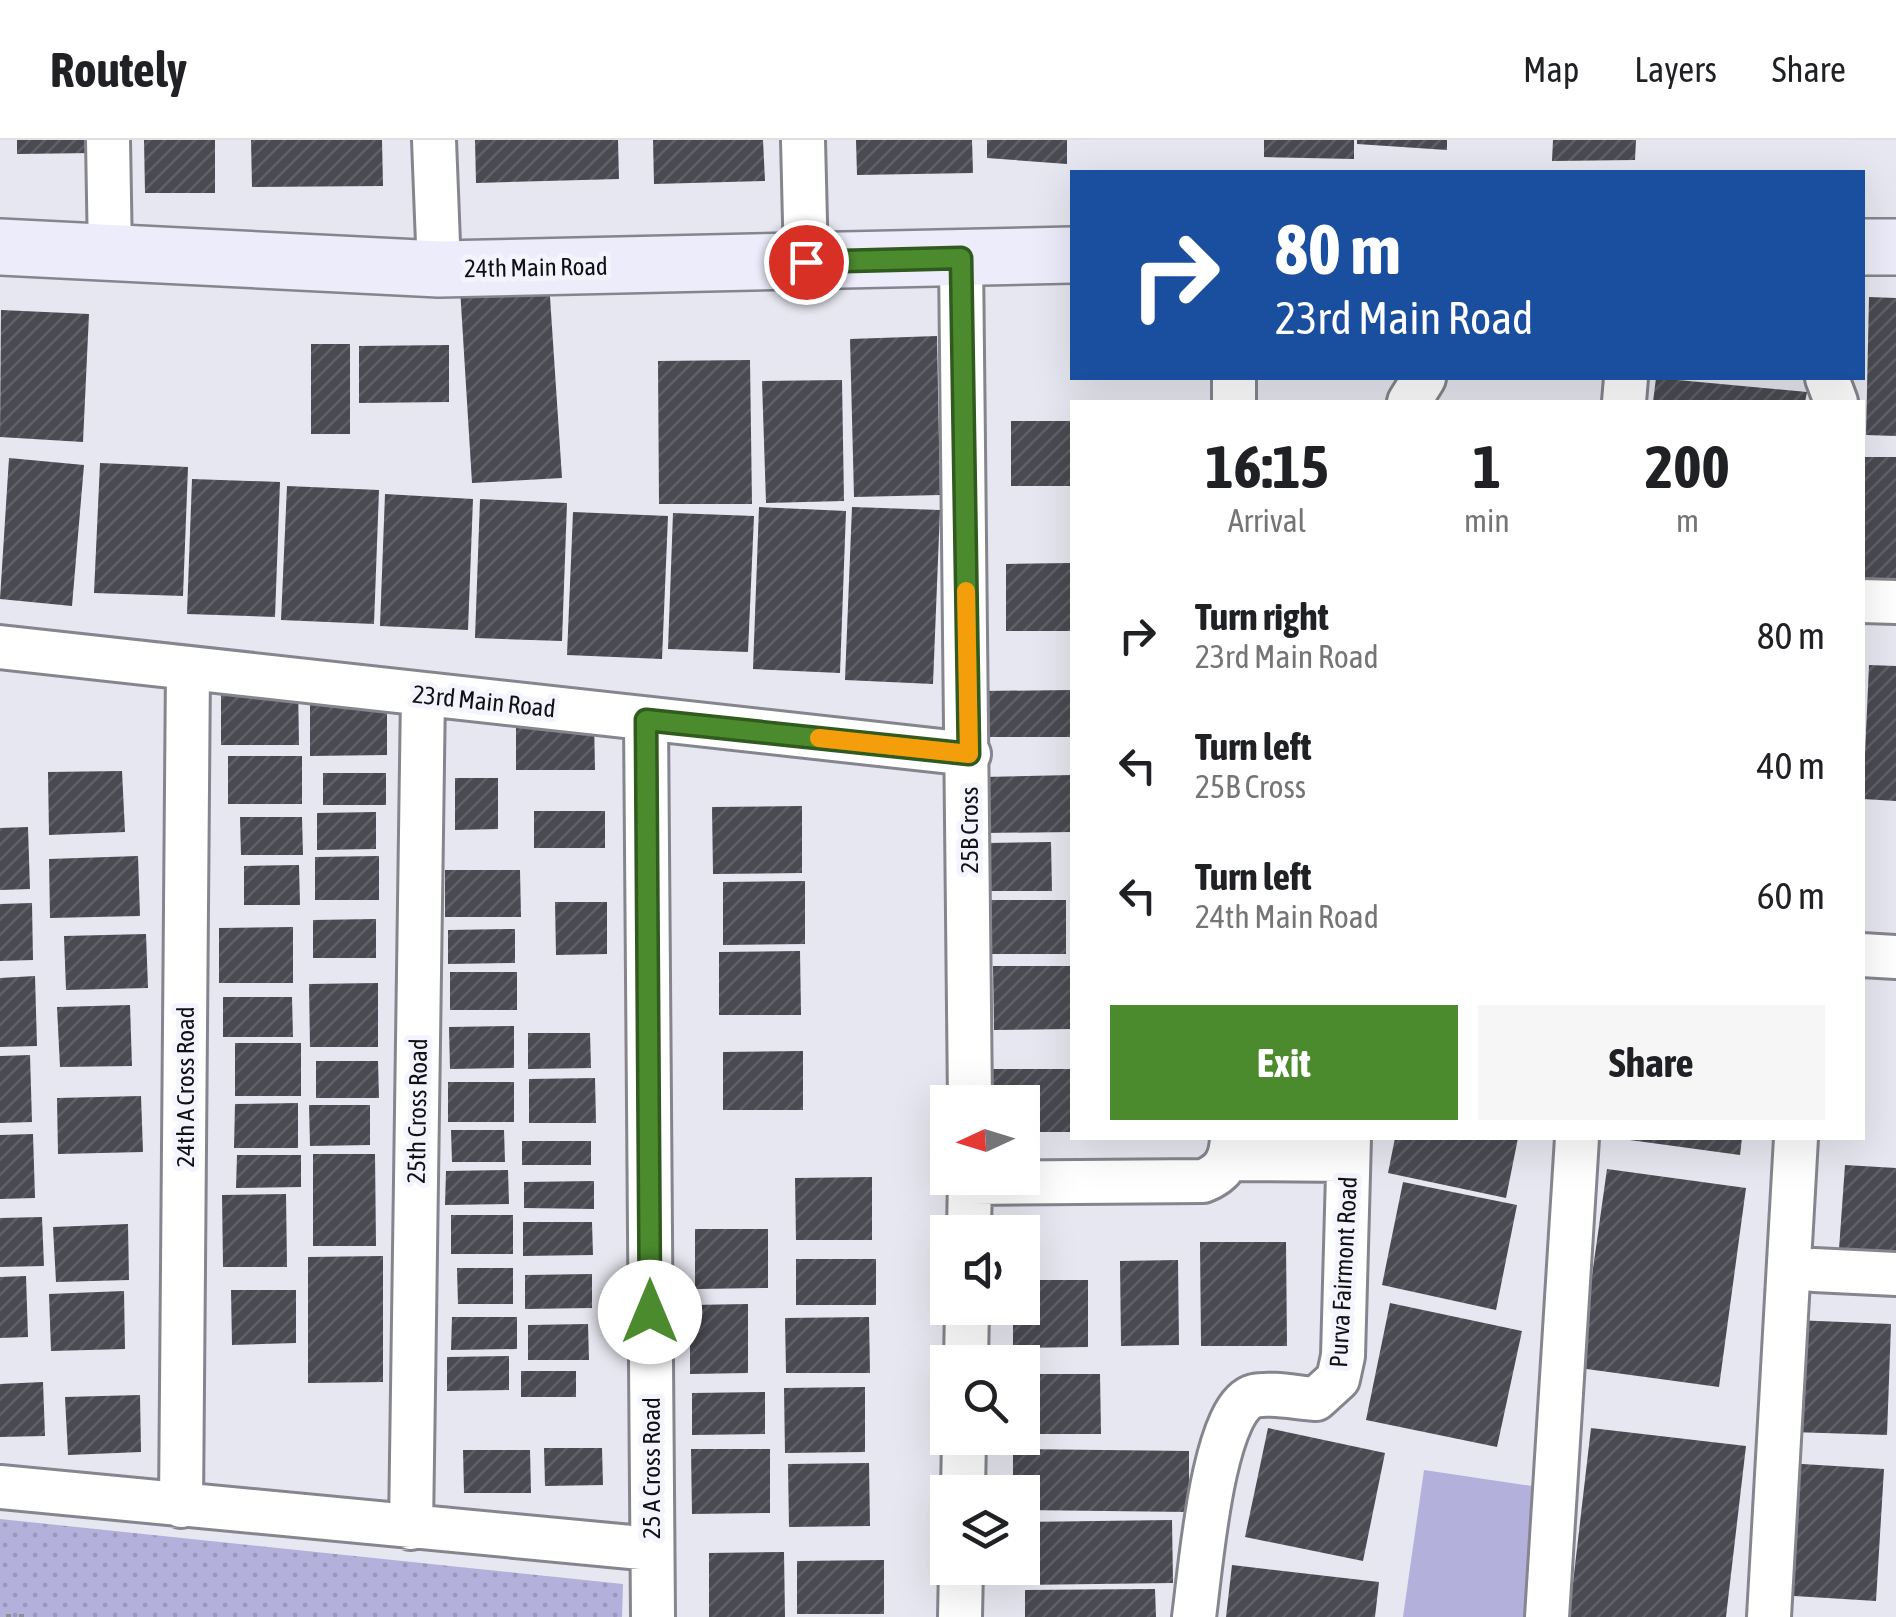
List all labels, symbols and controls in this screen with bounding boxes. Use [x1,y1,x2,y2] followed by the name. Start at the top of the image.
[50,42,187,97] text: Routely
[1523,49,1579,89] text: Map
[1634,49,1717,89] text: Layers
[1772,49,1846,89] text: Share
[1275,209,1401,289] text: 80 m
[1110,210,1240,340] icon: right
[764,220,849,305] pin
[779,235,834,290] icon: arrive
[464,252,608,282] street label: 24th Main Road
[1275,292,1533,344] text: 23rd Main Road
[1205,432,1329,501] text: 16:15
[1473,432,1501,501] text: 1
[1645,432,1730,501] text: 200
[1228,502,1306,539] text: Arrival
[1464,502,1510,539] text: min
[1676,502,1699,539] text: m
[1195,595,1329,638] text: Turn right
[1110,608,1165,663] icon: right
[1757,614,1825,657] text: 80 m
[1195,638,1379,675] text: 23rd Main Road
[411,680,557,722] street label: 23rd Main Road
[1195,725,1311,768] text: Turn left
[1110,738,1165,793] icon: left
[1757,744,1825,787] text: 40 m
[1195,768,1306,805] text: 25B Cross
[955,786,983,873] street label: 25B Cross
[1195,855,1311,898] text: Turn left
[1110,868,1165,923] icon: left
[1757,874,1825,917] text: 60 m
[1195,898,1379,935] text: 24th Main Road
[1110,1005,1458,1120] button: Exit
[1478,1005,1825,1120] button: Share
[171,1006,199,1168] street label: 24th A Cross Road
[402,1038,432,1184] street label: 25th Cross Road
[930,1085,1040,1195] north arrow
[930,1085,1040,1585] map controls
[1324,1176,1362,1368] street label: Purva Fairmont Road
[930,1215,1040,1325] button: sound
[598,1260,702,1364] position arrow
[930,1345,1040,1455] button: search
[637,1397,665,1539] street label: 25 A Cross Road
[930,1475,1040,1585] button: layers

